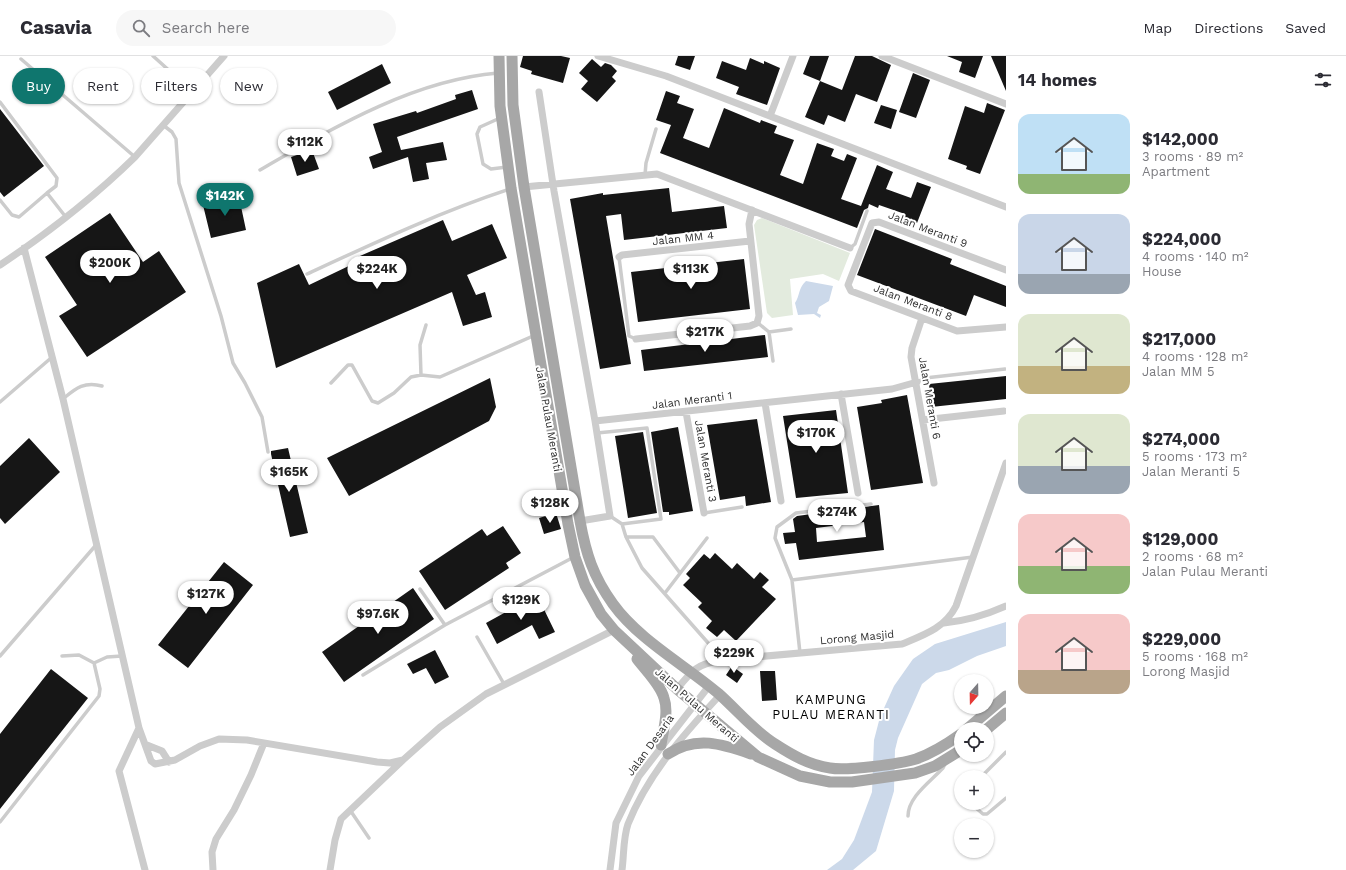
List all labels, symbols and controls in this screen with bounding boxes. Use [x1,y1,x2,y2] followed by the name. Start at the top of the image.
[116,10,396,46] search box
[20,16,92,39] text: Casavia
[130,17,152,39] icon: search
[162,19,250,37] text: Search here
[1144,20,1172,36] text: Map
[1194,20,1263,36] text: Directions
[1285,20,1326,36] text: Saved
[12,68,65,104] chip: Buy
[73,68,133,104] chip: Rent
[141,68,212,104] chip: Filters
[220,68,277,104] chip: New
[1312,69,1334,91] icon: filters
[1018,70,1097,90] text: 14 homes
[277,129,333,163] pin: $112K
[1142,129,1219,149] text: $142,000
[1050,130,1098,178] icon: home
[287,134,323,149] text: $112K
[1142,149,1243,164] text: 3 rooms · 89 m²
[1142,164,1210,179] text: Apartment
[197,183,253,217] pin: $142K
[206,188,244,203] text: $142K
[887,208,969,251] street label: Jalan Meranti 9
[652,229,715,248] street label: Jalan MM 4
[1142,229,1221,249] text: $224,000
[1050,230,1098,278] icon: home
[1142,249,1249,264] text: 4 rooms · 140 m²
[82,250,138,284] pin: $200K
[89,255,131,270] text: $200K
[349,256,405,290] pin: $224K
[663,256,719,290] pin: $113K
[356,261,398,276] text: $224K
[673,261,709,276] text: $113K
[1142,264,1182,279] text: House
[872,281,954,324] street label: Jalan Meranti 8
[677,319,733,353] pin: $217K
[686,324,724,339] text: $217K
[1142,329,1216,349] text: $217,000
[1050,330,1098,378] icon: home
[1142,349,1248,364] text: 4 rooms · 128 m²
[916,356,943,441] street label: Jalan Meranti 6
[1142,364,1215,379] text: Jalan MM 5
[533,366,564,473] street label: Jalan Pulau Meranti
[651,389,733,412] street label: Jalan Meranti 1
[692,419,719,503] street label: Jalan Meranti 3
[788,420,844,454] pin: $170K
[797,425,835,440] text: $170K
[1142,429,1220,449] text: $274,000
[1050,430,1098,478] icon: home
[1142,449,1247,464] text: 5 rooms · 173 m²
[261,459,317,493] pin: $165K
[270,464,308,479] text: $165K
[1142,464,1240,479] text: Jalan Meranti 5
[522,490,578,524] pin: $128K
[531,495,569,510] text: $128K
[809,499,865,533] pin: $274K
[817,504,857,519] text: $274K
[1142,529,1218,549] text: $129,000
[1050,530,1098,578] icon: home
[1142,549,1243,564] text: 2 rooms · 68 m²
[1142,564,1268,579] text: Jalan Pulau Meranti
[178,581,234,615] pin: $127K
[187,586,225,601] text: $127K
[493,587,549,621] pin: $129K
[502,592,540,607] text: $129K
[345,601,411,635] pin: $97.6K
[356,606,400,621] text: $97.6K
[819,628,895,647] street label: Lorong Masjid
[1142,629,1221,649] text: $229,000
[1050,630,1098,678] icon: home
[706,640,762,674] pin: $229K
[714,645,754,660] text: $229K
[1142,649,1248,664] text: 5 rooms · 168 m²
[1142,664,1230,679] text: Lorong Masjid
[652,666,741,745] street label: Jalan Pulau Meranti
[954,674,994,714] north arrow
[954,674,994,858] map controls
[772,692,890,722] district label: KAMPUNG PULAU MERANTI
[624,712,677,778] street label: Jalan Desaria
[954,722,994,762] button: locate
[954,770,994,810] button: +
[954,818,994,858] button: −

